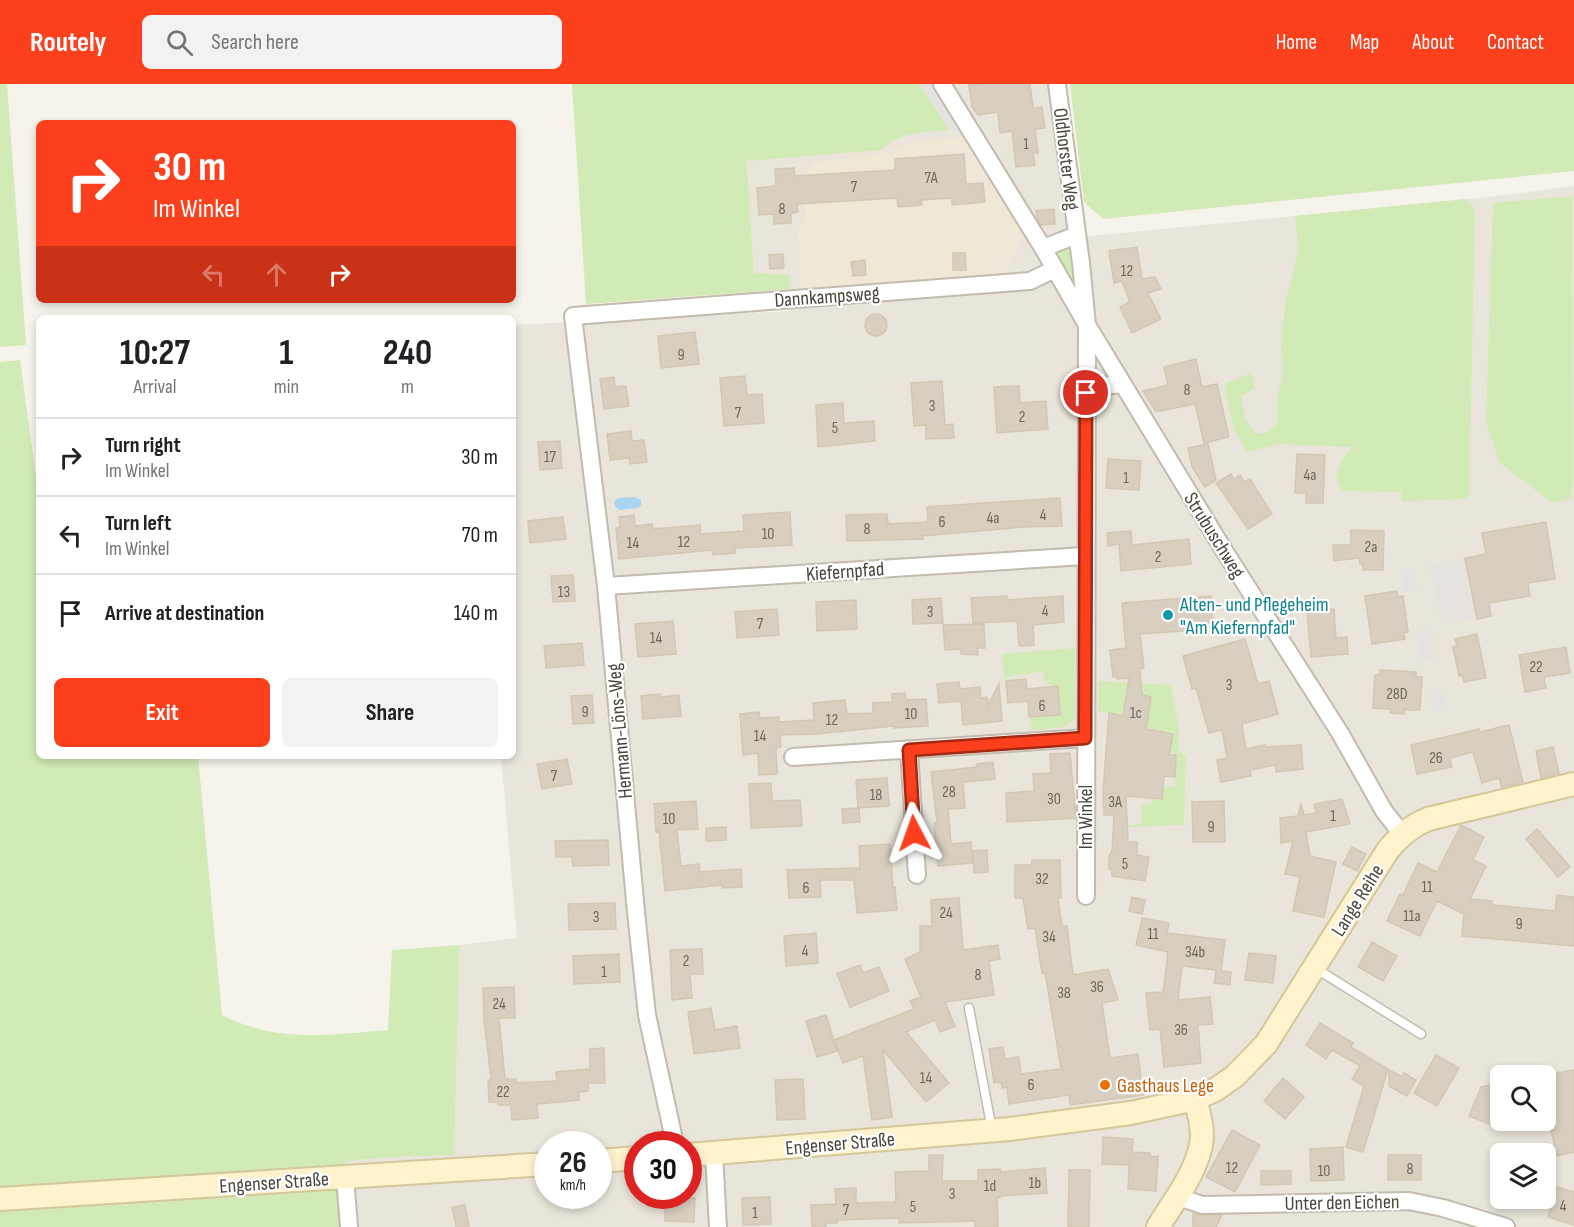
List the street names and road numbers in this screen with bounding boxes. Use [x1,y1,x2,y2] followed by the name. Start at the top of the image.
[1048,107,1084,212] street label: Oldhorster Weg
[774,281,880,313] street label: Dannkampsweg
[1178,488,1250,583] street label: Strubuschweg
[805,557,885,587] street label: Kiefernpfad
[602,662,638,800] street label: Hermann-Löns-Weg
[1074,785,1098,849] street label: Im Winkel
[1326,860,1389,941] street label: Lange Reihe
[784,1127,896,1161] street label: Engenser Straße
[219,1167,330,1199] street label: Engenser Straße
[1284,1190,1400,1216] street label: Unter den Eichen

